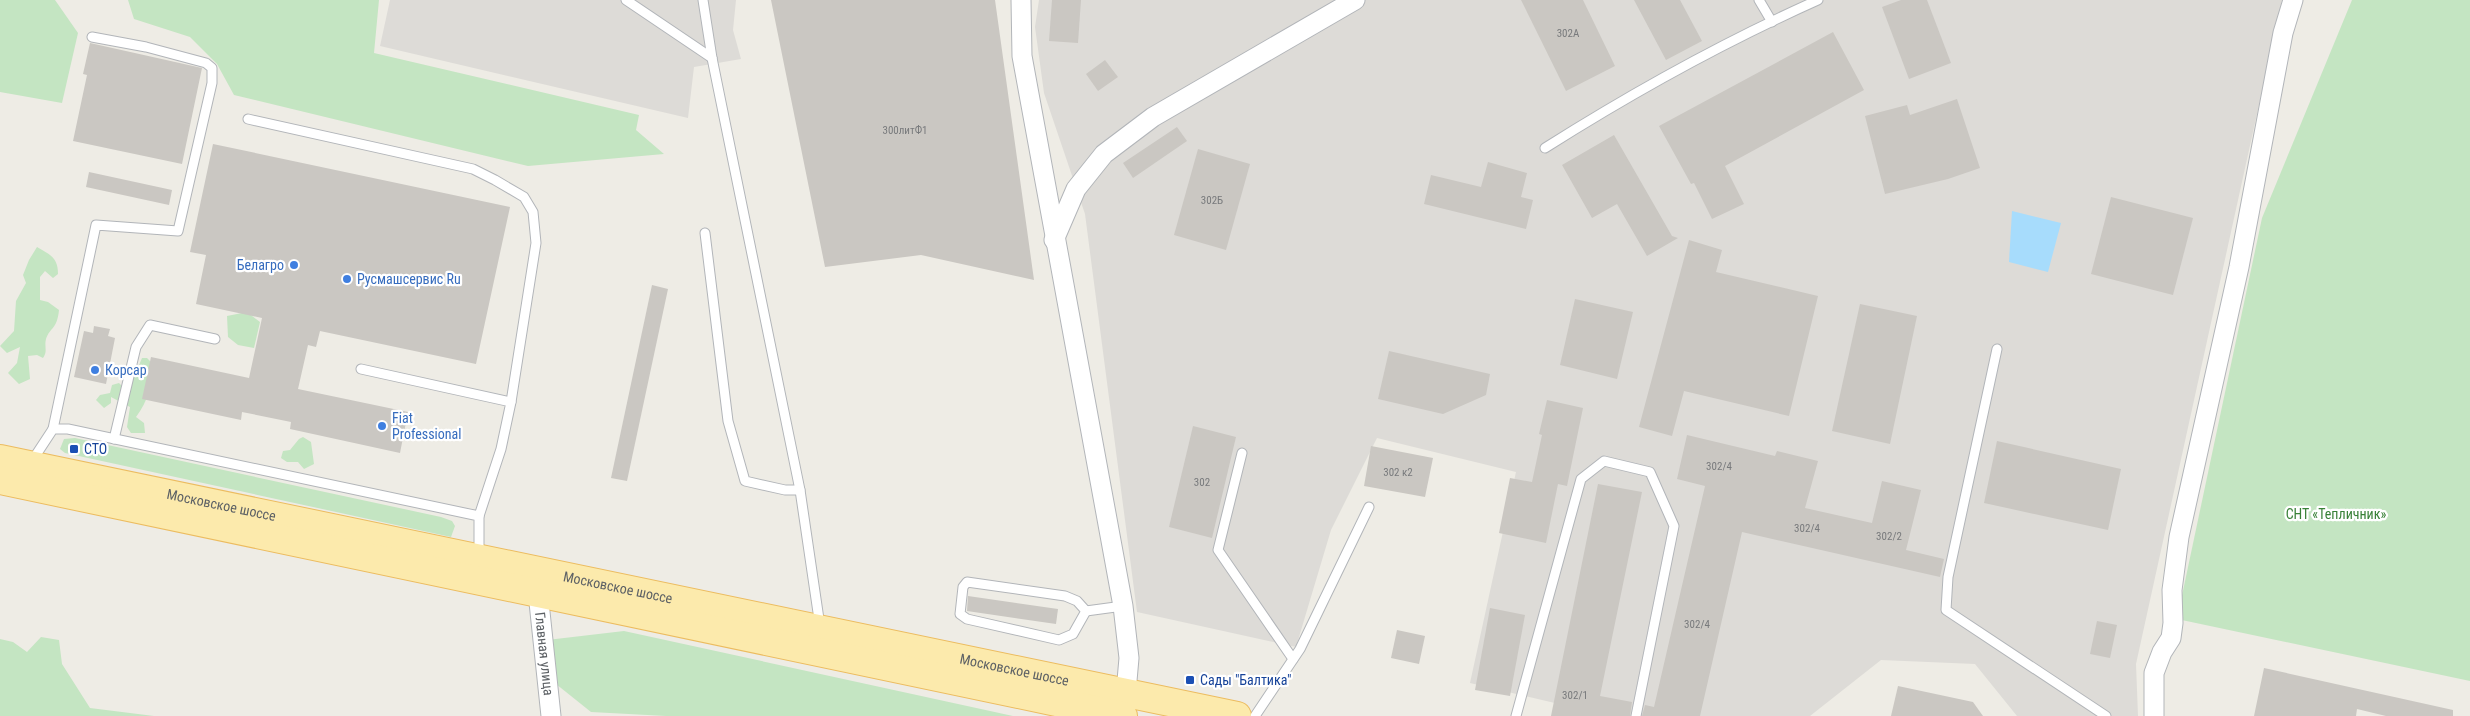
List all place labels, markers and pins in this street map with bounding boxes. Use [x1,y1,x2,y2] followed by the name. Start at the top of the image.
[237,257,284,273] place label: Белагро
[288,259,300,271] marker: Белагро
[357,271,461,287] place label: Русмашсервис Ru
[341,273,353,285] marker: Русмашсервис Ru
[105,362,147,378] place label: Корсар
[89,364,101,376] marker: Корсар
[392,410,461,442] place label: Fiat Professional
[376,420,388,432] marker: Fiat Professional
[84,441,107,457] place label: СТО
[68,443,80,455] marker: СТО
[1200,672,1291,688] place label: Сады "Балтика"
[1184,674,1196,686] marker: Сады "Балтика"

